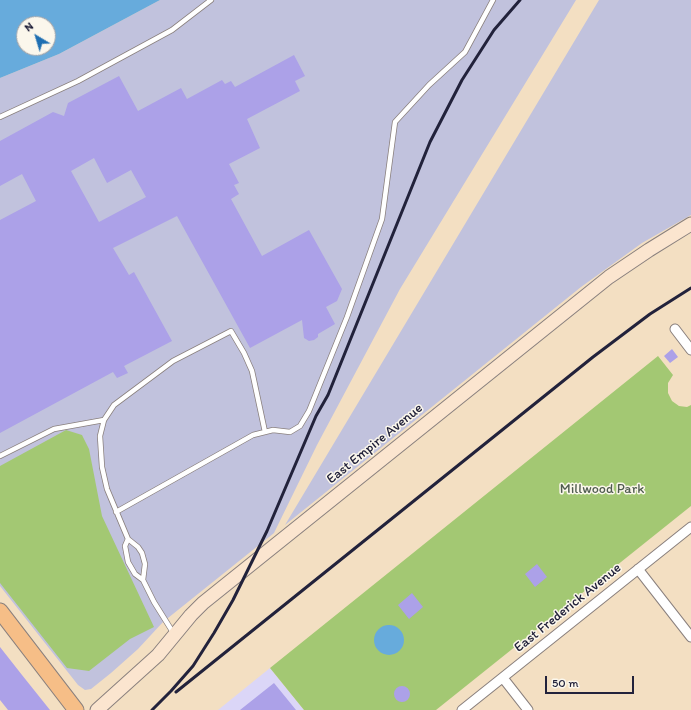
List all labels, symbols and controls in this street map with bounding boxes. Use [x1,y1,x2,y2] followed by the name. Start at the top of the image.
[16,16,56,56] north arrow
[22,20,36,34] text: N
[324,400,426,488] street label: East Empire Avenue
[560,481,644,497] park label: Millwood Park
[511,560,625,656] street label: East Frederick Avenue
[547,668,636,694] scale bar
[552,676,578,690] text: 50 m

